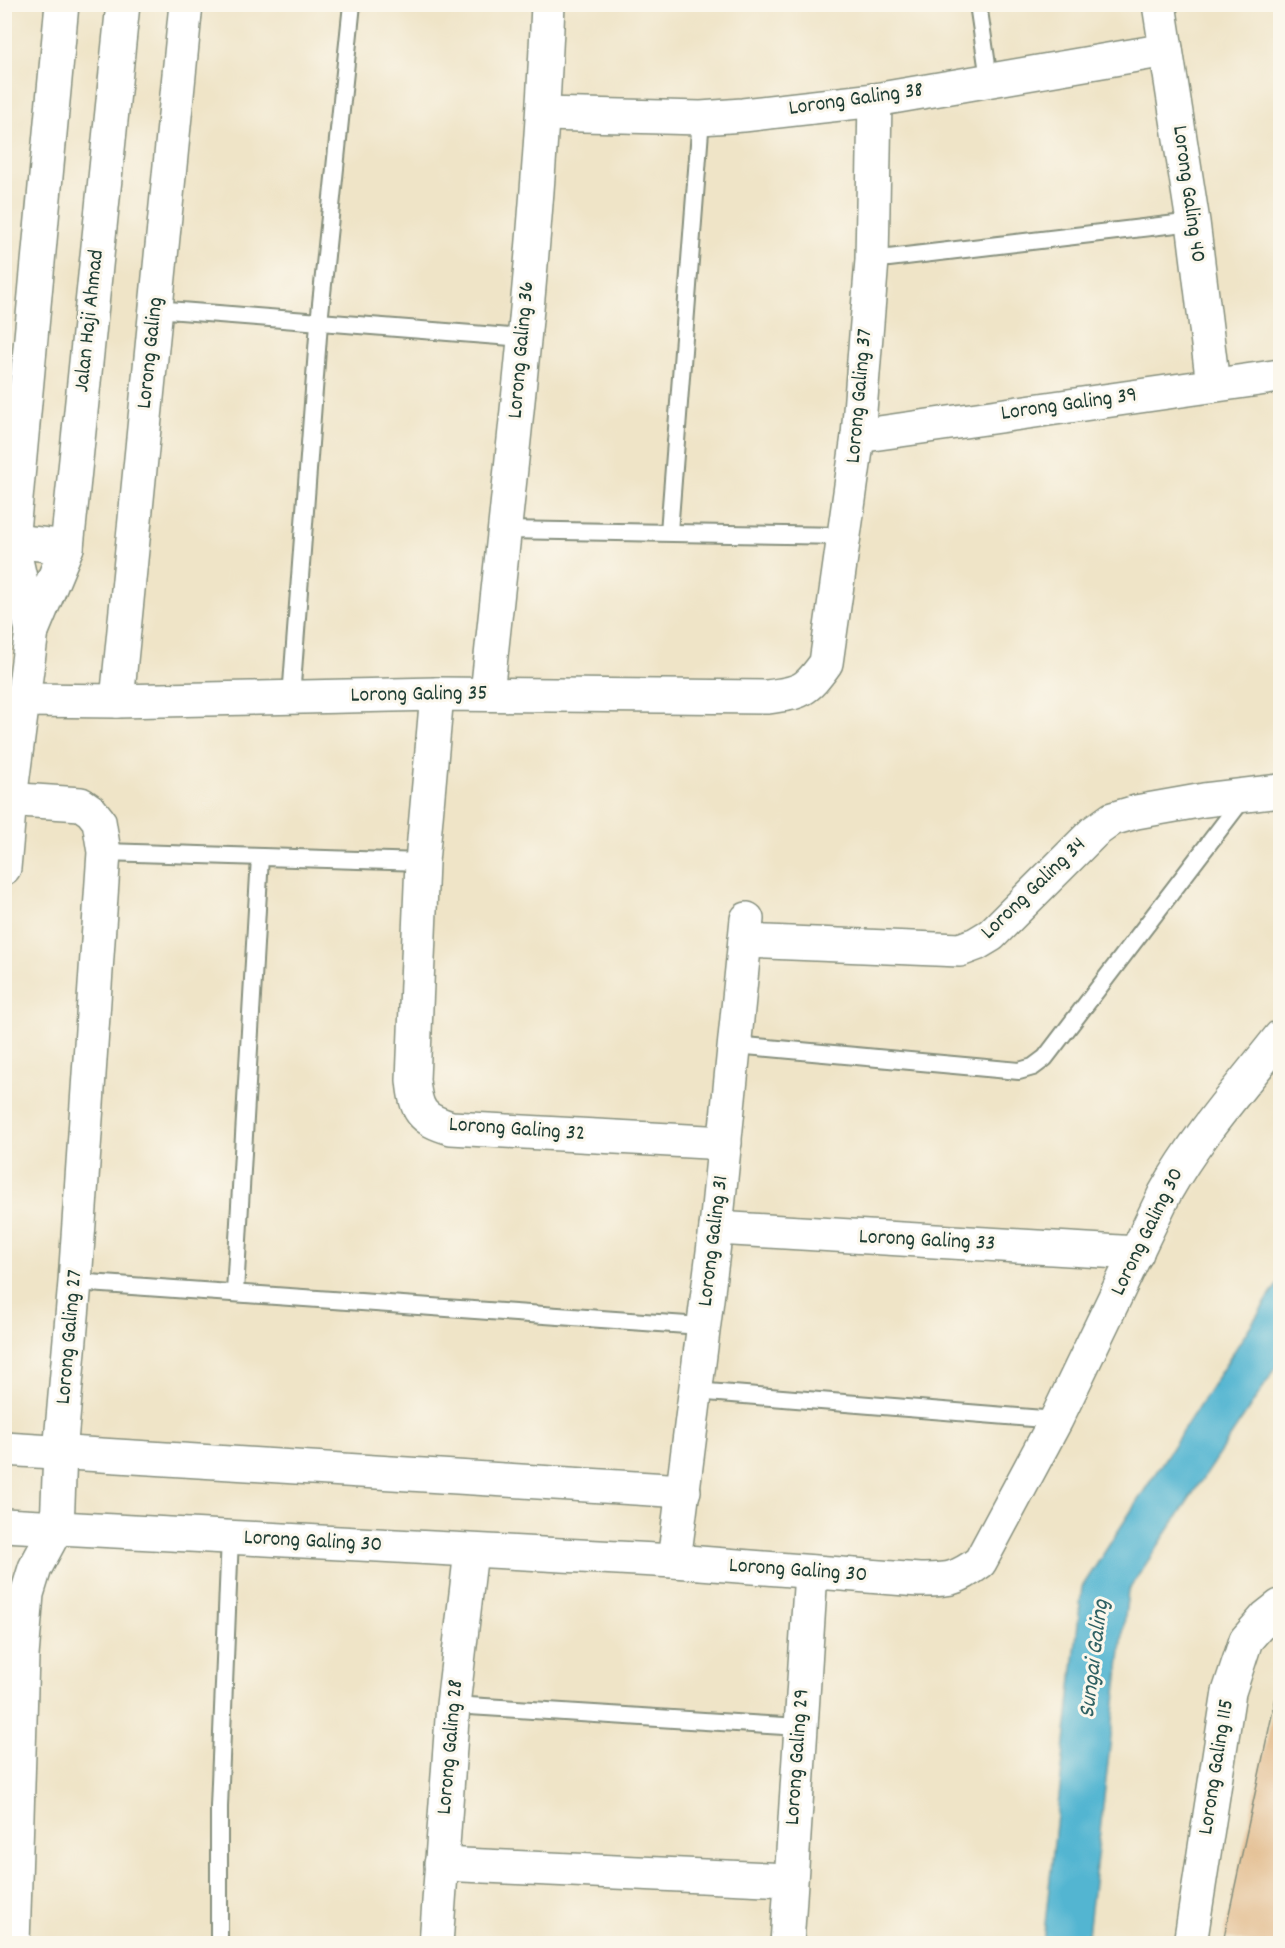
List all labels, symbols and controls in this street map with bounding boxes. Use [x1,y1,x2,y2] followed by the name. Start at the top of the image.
[787,75,925,125] street label: Lorong Galing 38
[1163,123,1213,265] street label: Lorong Galing 40
[67,248,113,394] street label: Jalan Haji Ahmad
[501,280,543,420] street label: Lorong Galing 36
[130,296,172,410] street label: Lorong Galing
[839,327,881,465] street label: Lorong Galing 37
[999,380,1139,430] street label: Lorong Galing 39
[350,678,488,712] street label: Lorong Galing 35
[974,831,1094,947] street label: Lorong Galing 34
[448,1110,586,1150] street label: Lorong Galing 32
[1104,1163,1192,1301] street label: Lorong Galing 30
[691,1174,737,1308] street label: Lorong Galing 31
[858,1222,996,1260] street label: Lorong Galing 33
[49,1268,91,1406] street label: Lorong Galing 27
[243,1523,383,1561] street label: Lorong Galing 30
[728,1551,868,1591] street label: Lorong Galing 30
[1071,1597,1119,1720] water label: Sungai Galing
[430,1678,472,1816] street label: Lorong Galing 28
[778,1688,818,1826] street label: Lorong Galing 29
[1191,1697,1243,1837] street label: Lorong Galing 115

